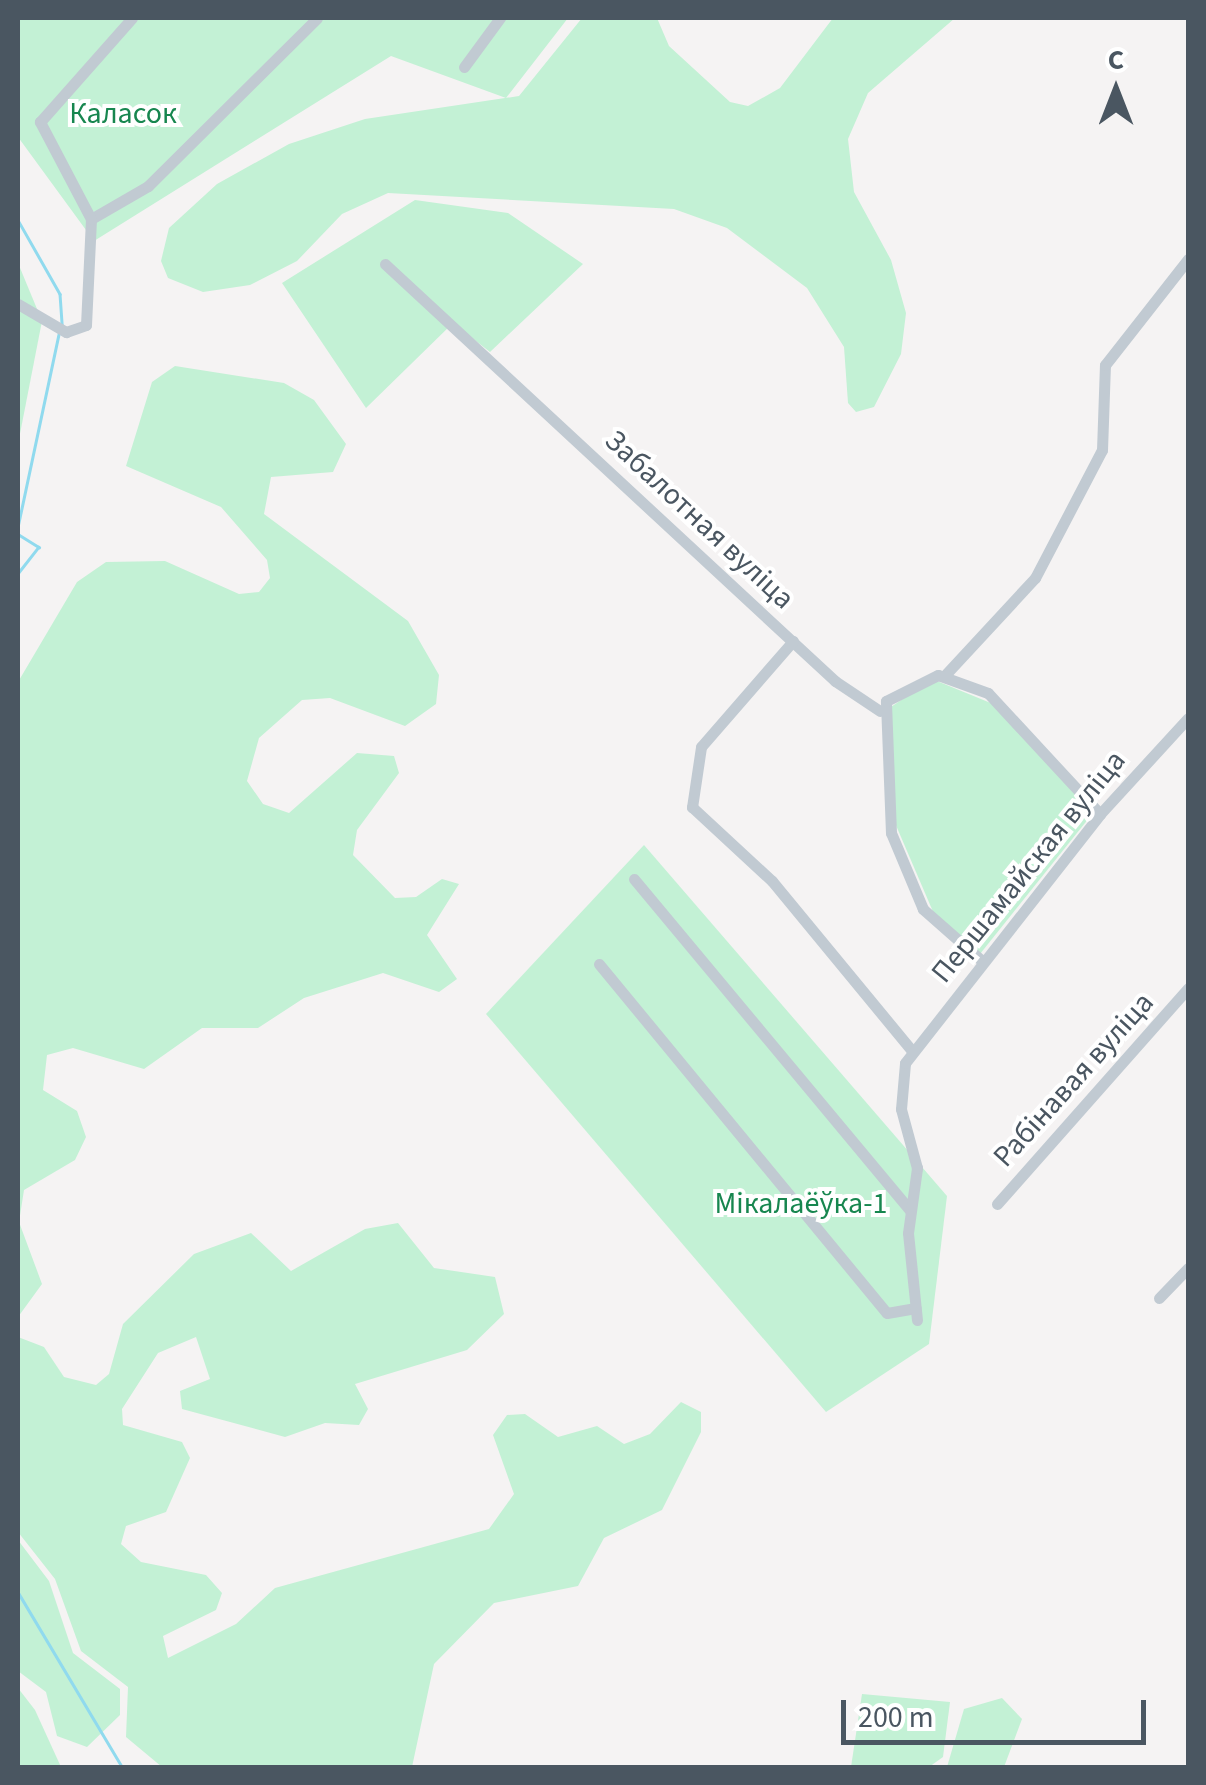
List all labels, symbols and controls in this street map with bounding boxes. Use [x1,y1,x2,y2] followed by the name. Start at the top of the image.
[1066,40,1166,140] north arrow
[1108,40,1124,80] text: С
[69,96,177,132] park label: Каласок
[597,423,801,617] street label: Забалотная вуліца
[924,744,1134,990] street label: Першамайская вуліца
[986,985,1162,1175] street label: Рабінавая вуліца
[715,1186,887,1222] park label: Мікалаёўка-1
[846,1680,1151,1742] scale bar
[858,1696,934,1739] text: 200 m

